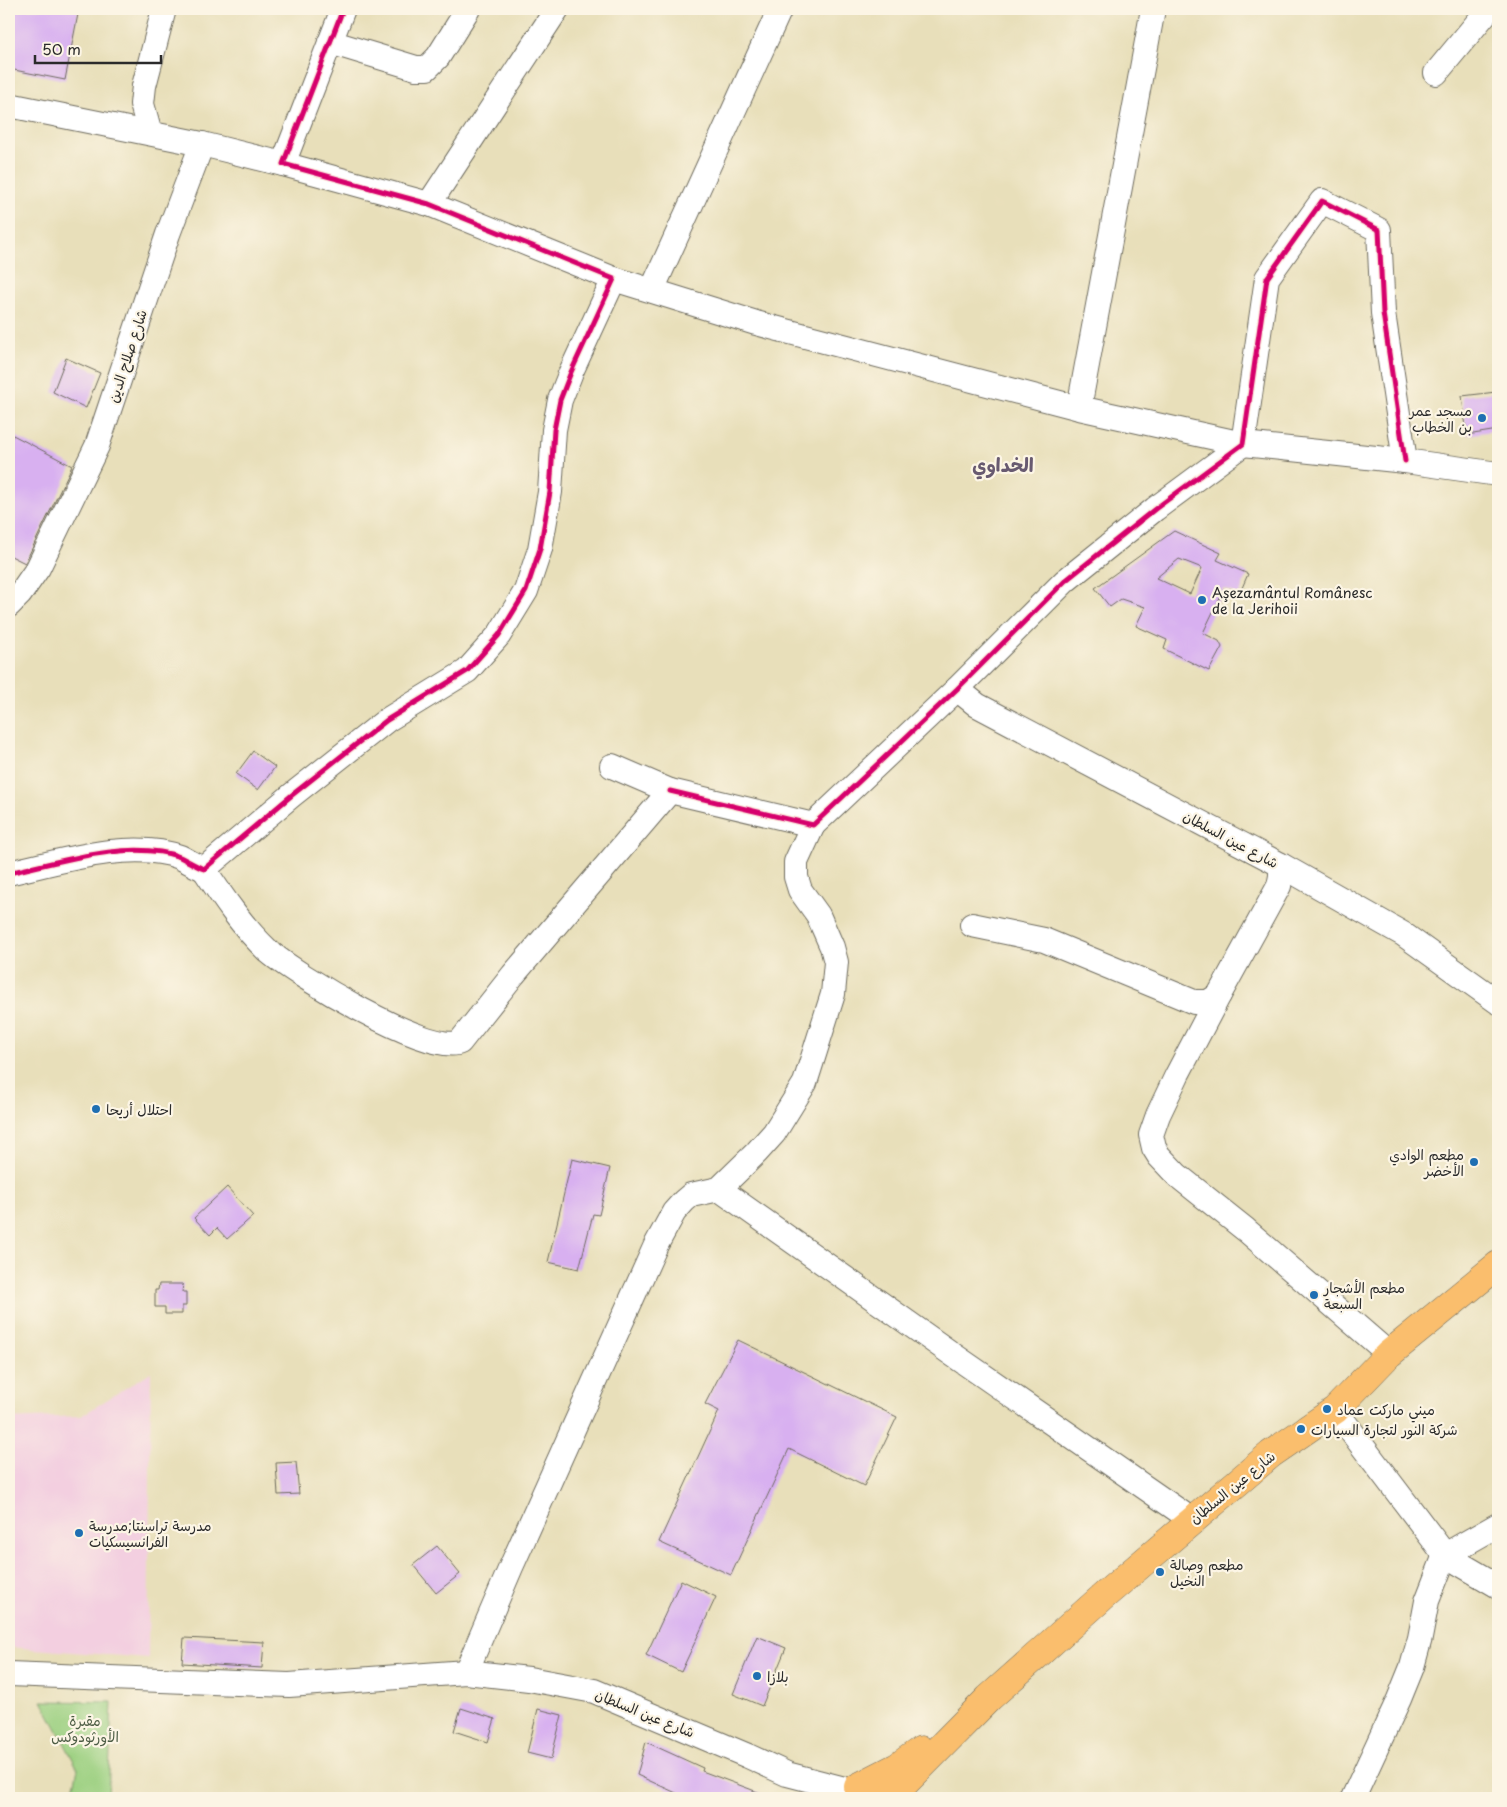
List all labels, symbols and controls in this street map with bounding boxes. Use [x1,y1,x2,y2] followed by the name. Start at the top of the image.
[35,32,161,64] scale bar
[42,37,81,60] text: 50 m
[102,307,152,405] street label: شارع صلاح الدين
[1408,400,1472,437] place label: مسجد عمر بن الخطاب
[1476,412,1488,424] marker: مسجد عمر بن الخطاب
[972,450,1034,480] district label: الخداوي
[1212,582,1373,619] place label: Aşezamântul Românesc de la Jerihoii
[1196,594,1208,606] marker: Aşezamântul Românesc de la Jerihoii
[1180,805,1282,873] street label: شارع عين السلطان
[106,1099,172,1120] place label: احتلال أريحا
[90,1103,102,1115] marker: احتلال أريحا
[1389,1144,1464,1181] place label: مطعم الوادي الأخضر
[1468,1156,1480,1168] marker: مطعم الوادي الأخضر
[1323,1277,1405,1314] place label: مطعم الأشجار السبعة
[1308,1289,1320,1301] marker: مطعم الأشجار السبعة
[1337,1399,1435,1423] place label: ميني ماركت عماد
[1321,1403,1333,1415] marker: ميني ماركت عماد
[1311,1419,1458,1440] place label: شركة النور لتجارة السيارات
[1295,1423,1307,1435] marker: شركة النور لتجارة السيارات
[1184,1446,1280,1528] street label: شارع عين السلطان
[89,1515,212,1552] place label: مدرسة تراسنتا;مدرسة الفرانسيسكيات
[73,1527,85,1539] marker: مدرسة تراسنتا;مدرسة الفرانسيسكيات
[1170,1554,1244,1591] place label: مطعم وصالة النخيل
[1154,1566,1166,1578] marker: مطعم وصالة النخيل
[767,1666,789,1687] place label: بلازا
[751,1670,763,1682] marker: بلازا
[592,1684,698,1742] street label: شارع عين السلطان
[51,1710,119,1747] park label: مقبرة الأورثودوكس

